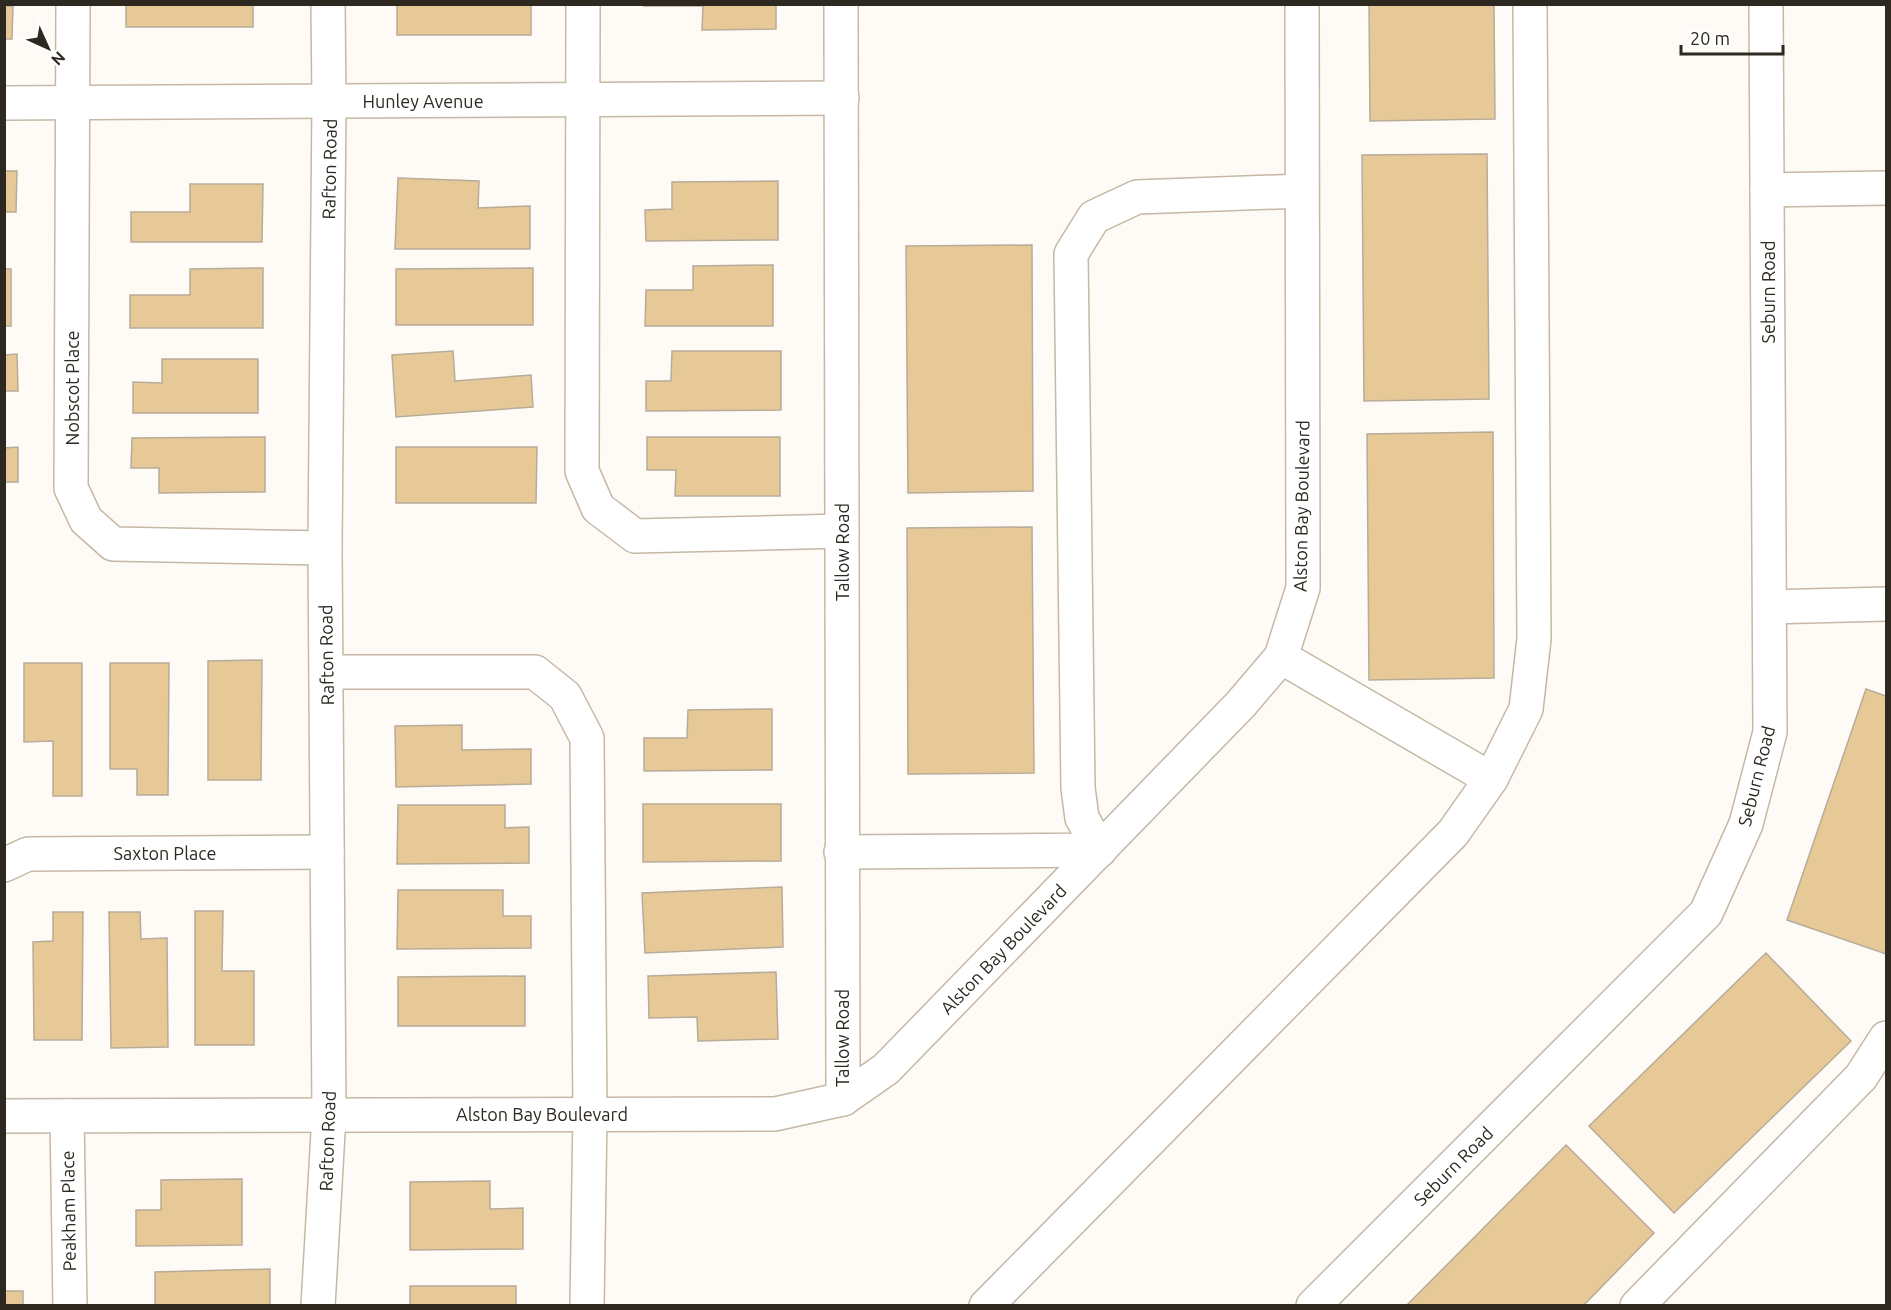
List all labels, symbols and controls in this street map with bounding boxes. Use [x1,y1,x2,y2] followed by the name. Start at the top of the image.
[18,18,78,78] north arrow
[1681,18,1783,56] scale bar
[1690,28,1730,48] text: 20 m
[48,48,69,69] text: N
[362,91,484,111] street label: Hunley Avenue
[318,118,340,220] street label: Rafton Road
[1758,241,1778,343] street label: Seburn Road
[62,331,82,445] street label: Nobscot Place
[1290,420,1312,592] street label: Alston Bay Boulevard
[832,503,852,601] street label: Tallow Road
[315,604,337,706] street label: Rafton Road
[1734,724,1778,828] street label: Seburn Road
[114,843,216,863] street label: Saxton Place
[936,880,1070,1018] street label: Alston Bay Boulevard
[832,989,852,1087] street label: Tallow Road
[315,1090,339,1192] street label: Rafton Road
[456,1104,628,1124] street label: Alston Bay Boulevard
[1410,1123,1496,1209] street label: Seburn Road
[57,1150,79,1272] street label: Peakham Place

